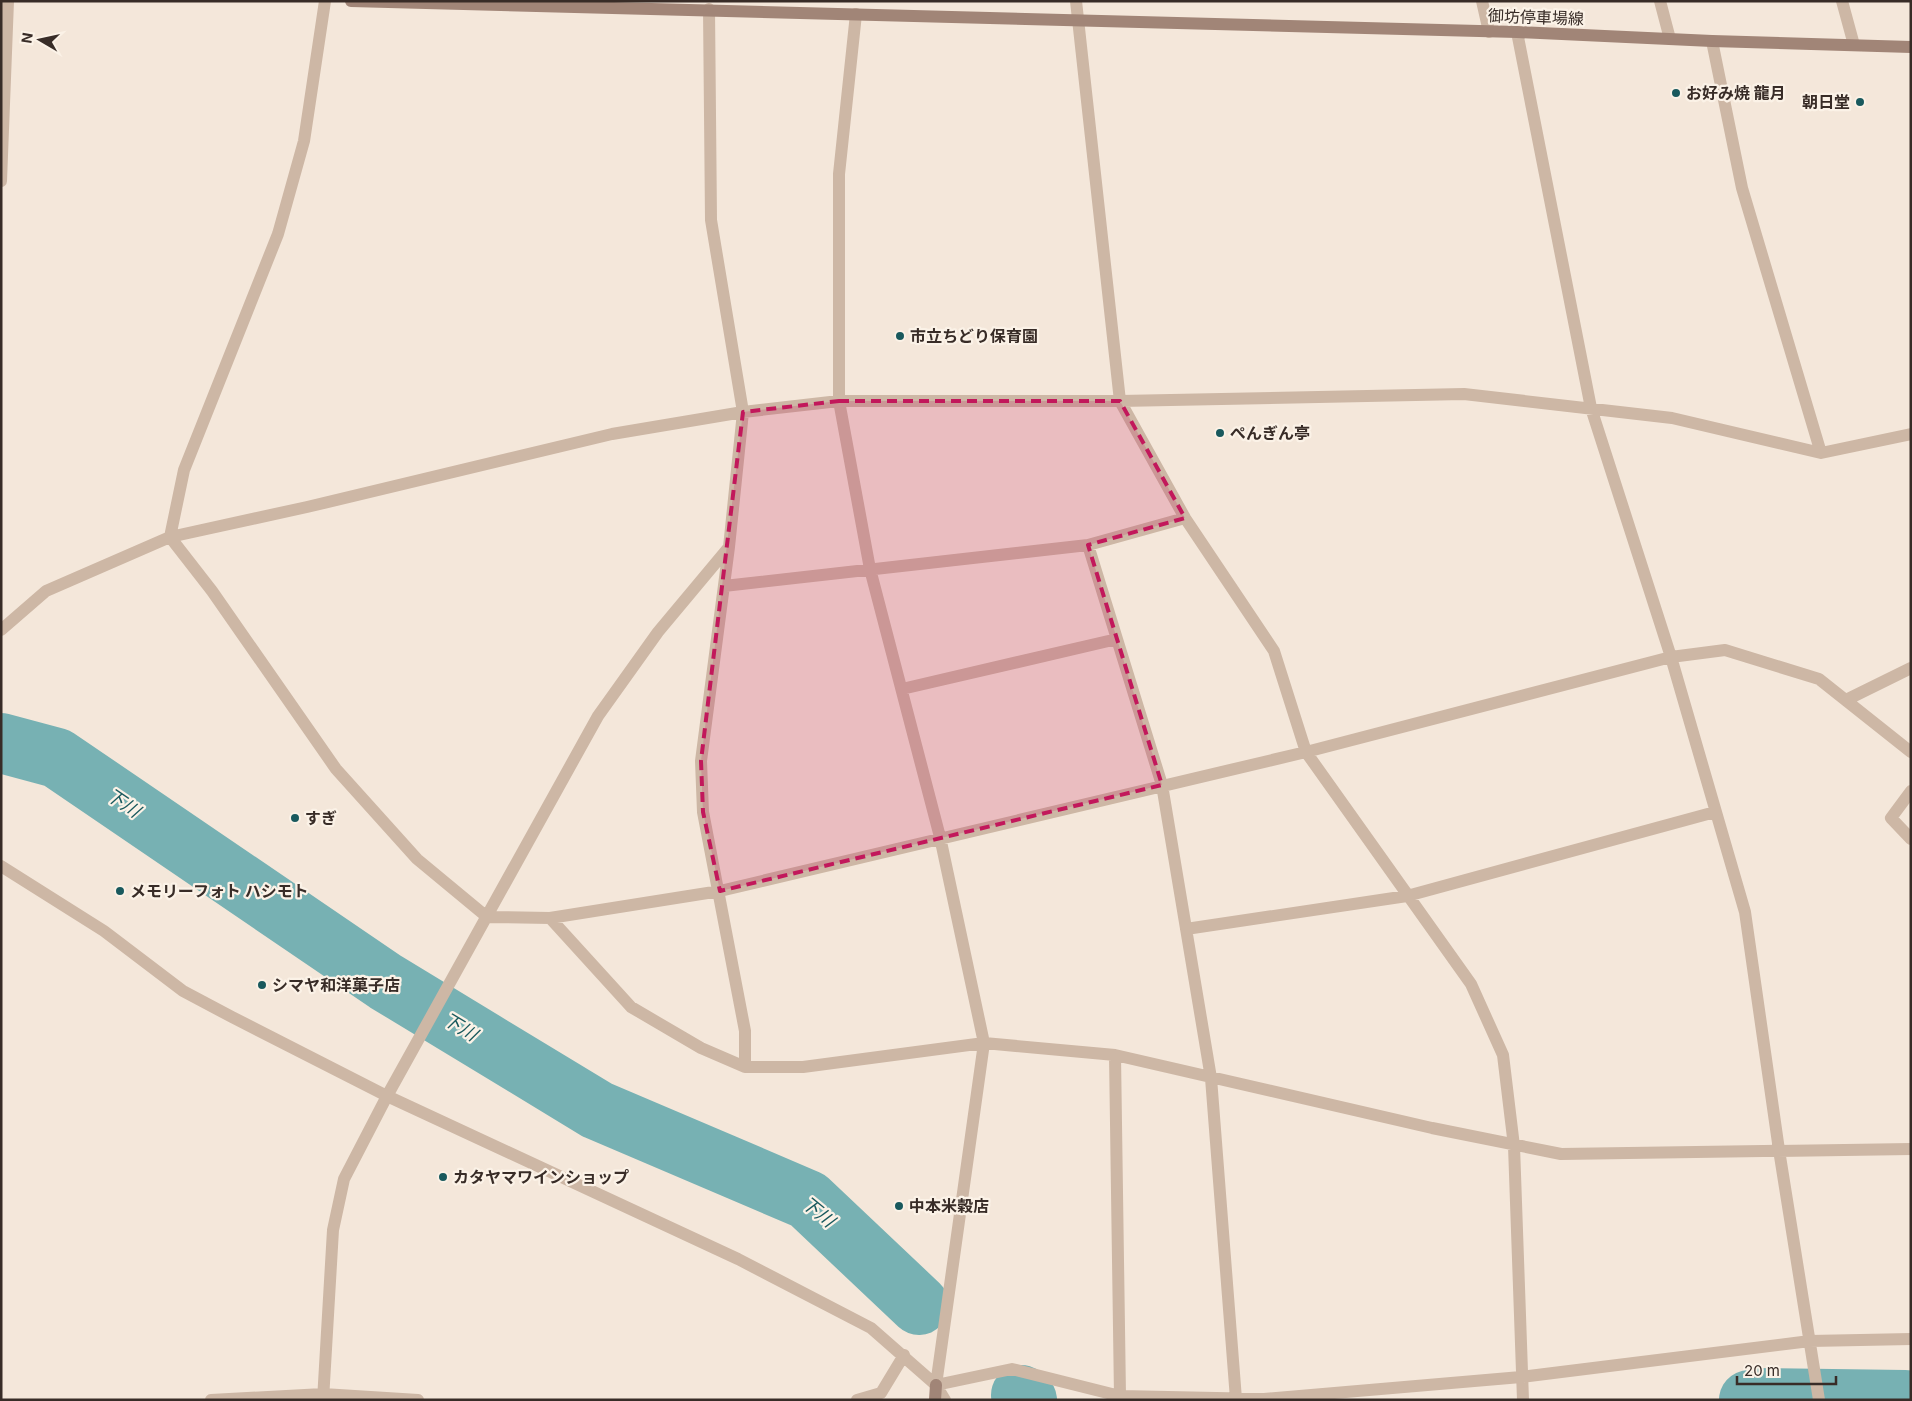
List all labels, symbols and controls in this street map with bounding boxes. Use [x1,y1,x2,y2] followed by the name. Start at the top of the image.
[1488,5,1584,29] street label: 御坊停車場線
[15,15,65,65] north arrow
[17,31,36,44] text: N
[1686,83,1786,103] place label: お好み焼 龍月
[1670,87,1682,99] marker: お好み焼 龍月
[1802,92,1850,112] place label: 朝日堂
[1854,96,1866,108] marker: 朝日堂
[910,326,1038,346] place label: 市立ちどり保育園
[894,330,906,342] marker: 市立ちどり保育園
[1230,423,1310,443] place label: ぺんぎん亭
[1214,427,1226,439] marker: ぺんぎん亭
[102,784,146,822] water label: 下川
[305,808,337,828] place label: すぎ
[289,812,301,824] marker: すぎ
[130,881,309,901] place label: メモリーフォト ハシモト
[114,885,126,897] marker: メモリーフォト ハシモト
[272,975,400,995] place label: シマヤ和洋菓子店
[256,979,268,991] marker: シマヤ和洋菓子店
[439,1008,483,1046] water label: 下川
[453,1167,629,1187] place label: カタヤマワインショップ
[437,1171,449,1183] marker: カタヤマワインショップ
[798,1192,840,1232] water label: 下川
[909,1196,989,1216] place label: 中本米穀店
[893,1200,905,1212] marker: 中本米穀店
[1737,1354,1836,1386] scale bar
[1744,1361,1780,1380] text: 20 m

